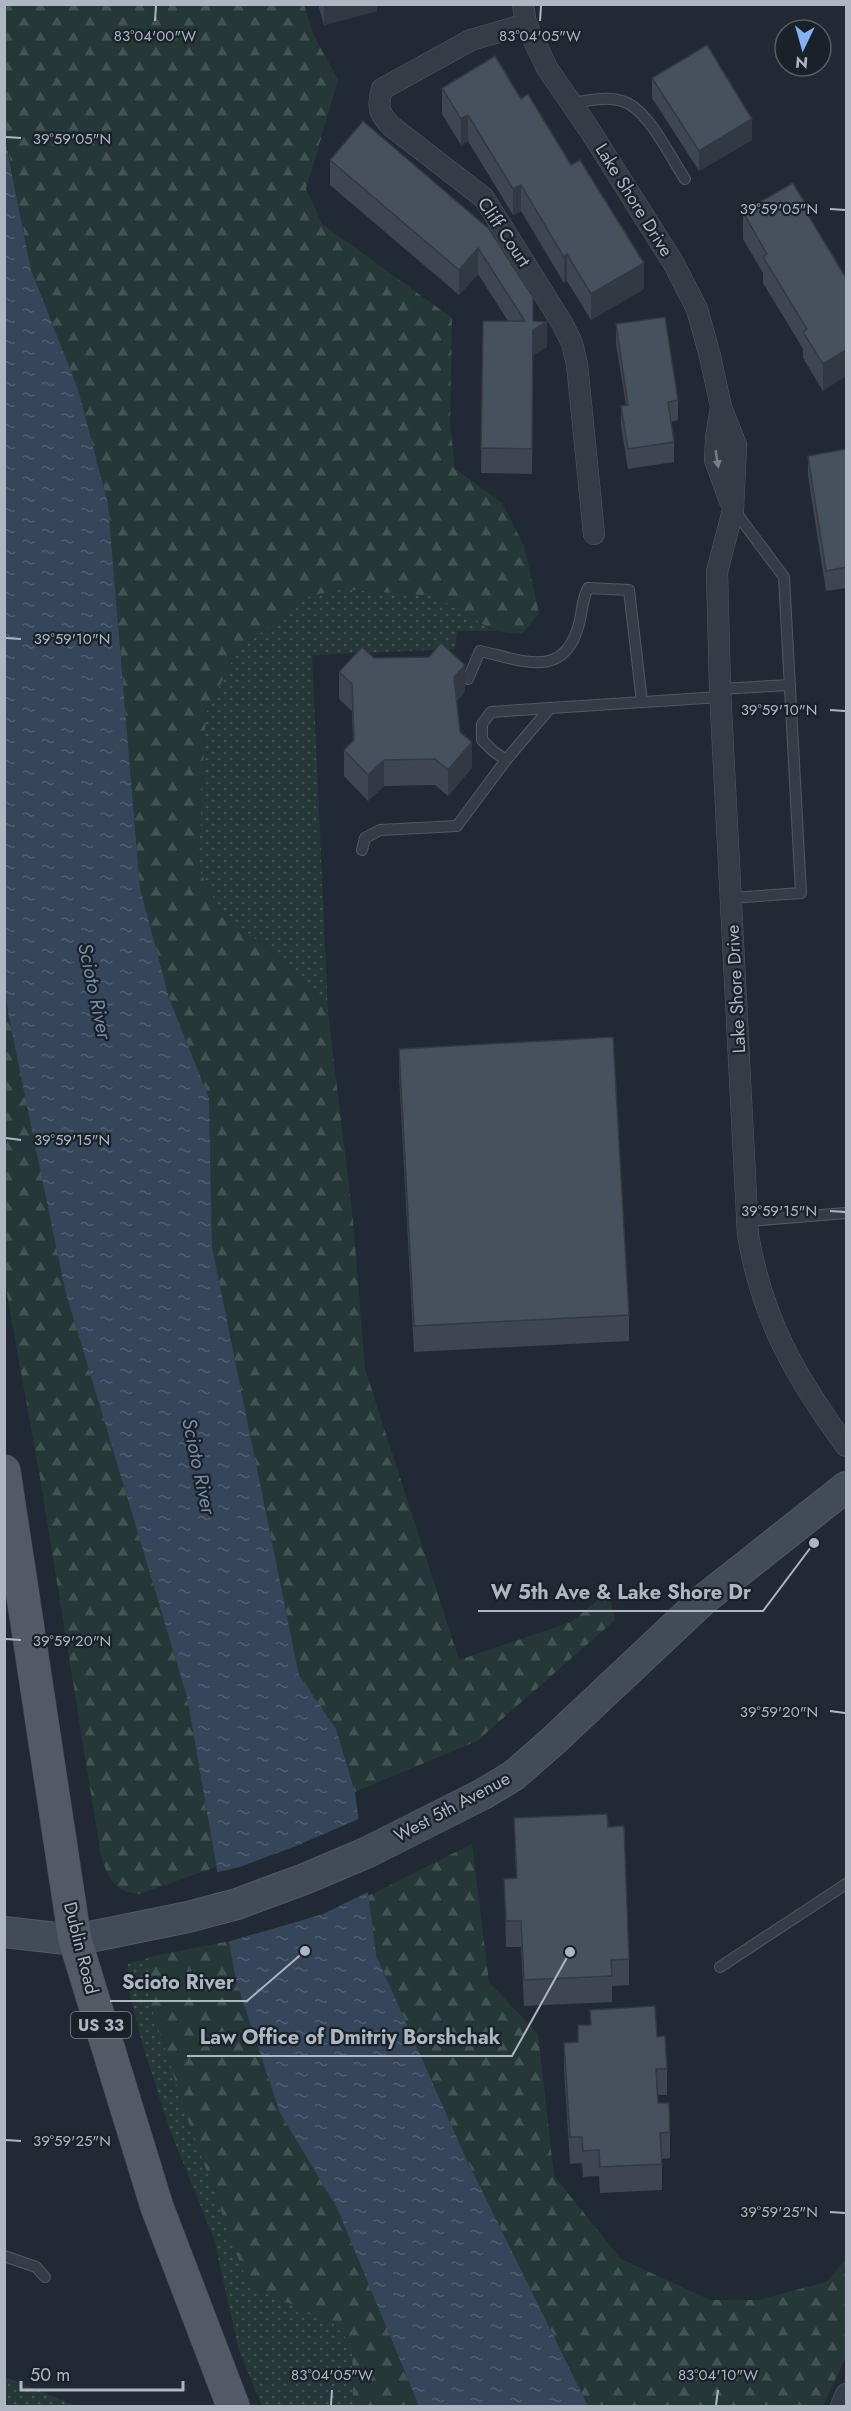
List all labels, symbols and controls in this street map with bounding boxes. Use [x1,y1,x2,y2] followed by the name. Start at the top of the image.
[773,18,833,78] north arrow
[114,25,196,47] text: 83°04'00"W
[499,25,581,47] text: 83°04'05"W
[794,50,809,74] text: N
[33,128,111,150] text: 39°59'05"N
[589,138,679,262] street label: Lake Shore Drive
[471,192,537,273] street label: Cliff Court
[740,198,818,220] text: 39°59'05"N
[712,450,721,469] one-way arrow
[34,628,110,650] text: 39°59'10"N
[741,699,817,721] text: 39°59'10"N
[720,924,752,1054] street label: Lake Shore Drive
[70,940,119,1043] water label: Scioto River
[34,1129,110,1151] text: 39°59'15"N
[741,1200,817,1222] text: 39°59'15"N
[174,1415,223,1518] water label: Scioto River
[478,1573,763,1611] callout: W 5th Ave & Lake Shore Dr
[491,1578,752,1607] text: W 5th Ave & Lake Shore Dr
[33,1630,111,1652] text: 39°59'20"N
[740,1701,818,1723] text: 39°59'20"N
[389,1765,515,1849] street label: West 5th Avenue
[57,1899,105,1997] street label: Dublin Road
[110,1963,247,2001] callout: Scioto River
[122,1968,235,1997] text: Scioto River
[71,2012,131,2038] road number: US 33
[187,2018,512,2056] callout: Law Office of Dmitriy Borshchak
[200,2023,501,2052] text: Law Office of Dmitriy Borshchak
[33,2130,111,2152] text: 39°59'25"N
[740,2201,818,2223] text: 39°59'25"N
[21,2354,183,2392] scale bar
[30,2362,70,2388] text: 50 m
[291,2364,373,2386] text: 83°04'05"W
[678,2364,758,2386] text: 83°04'10"W

